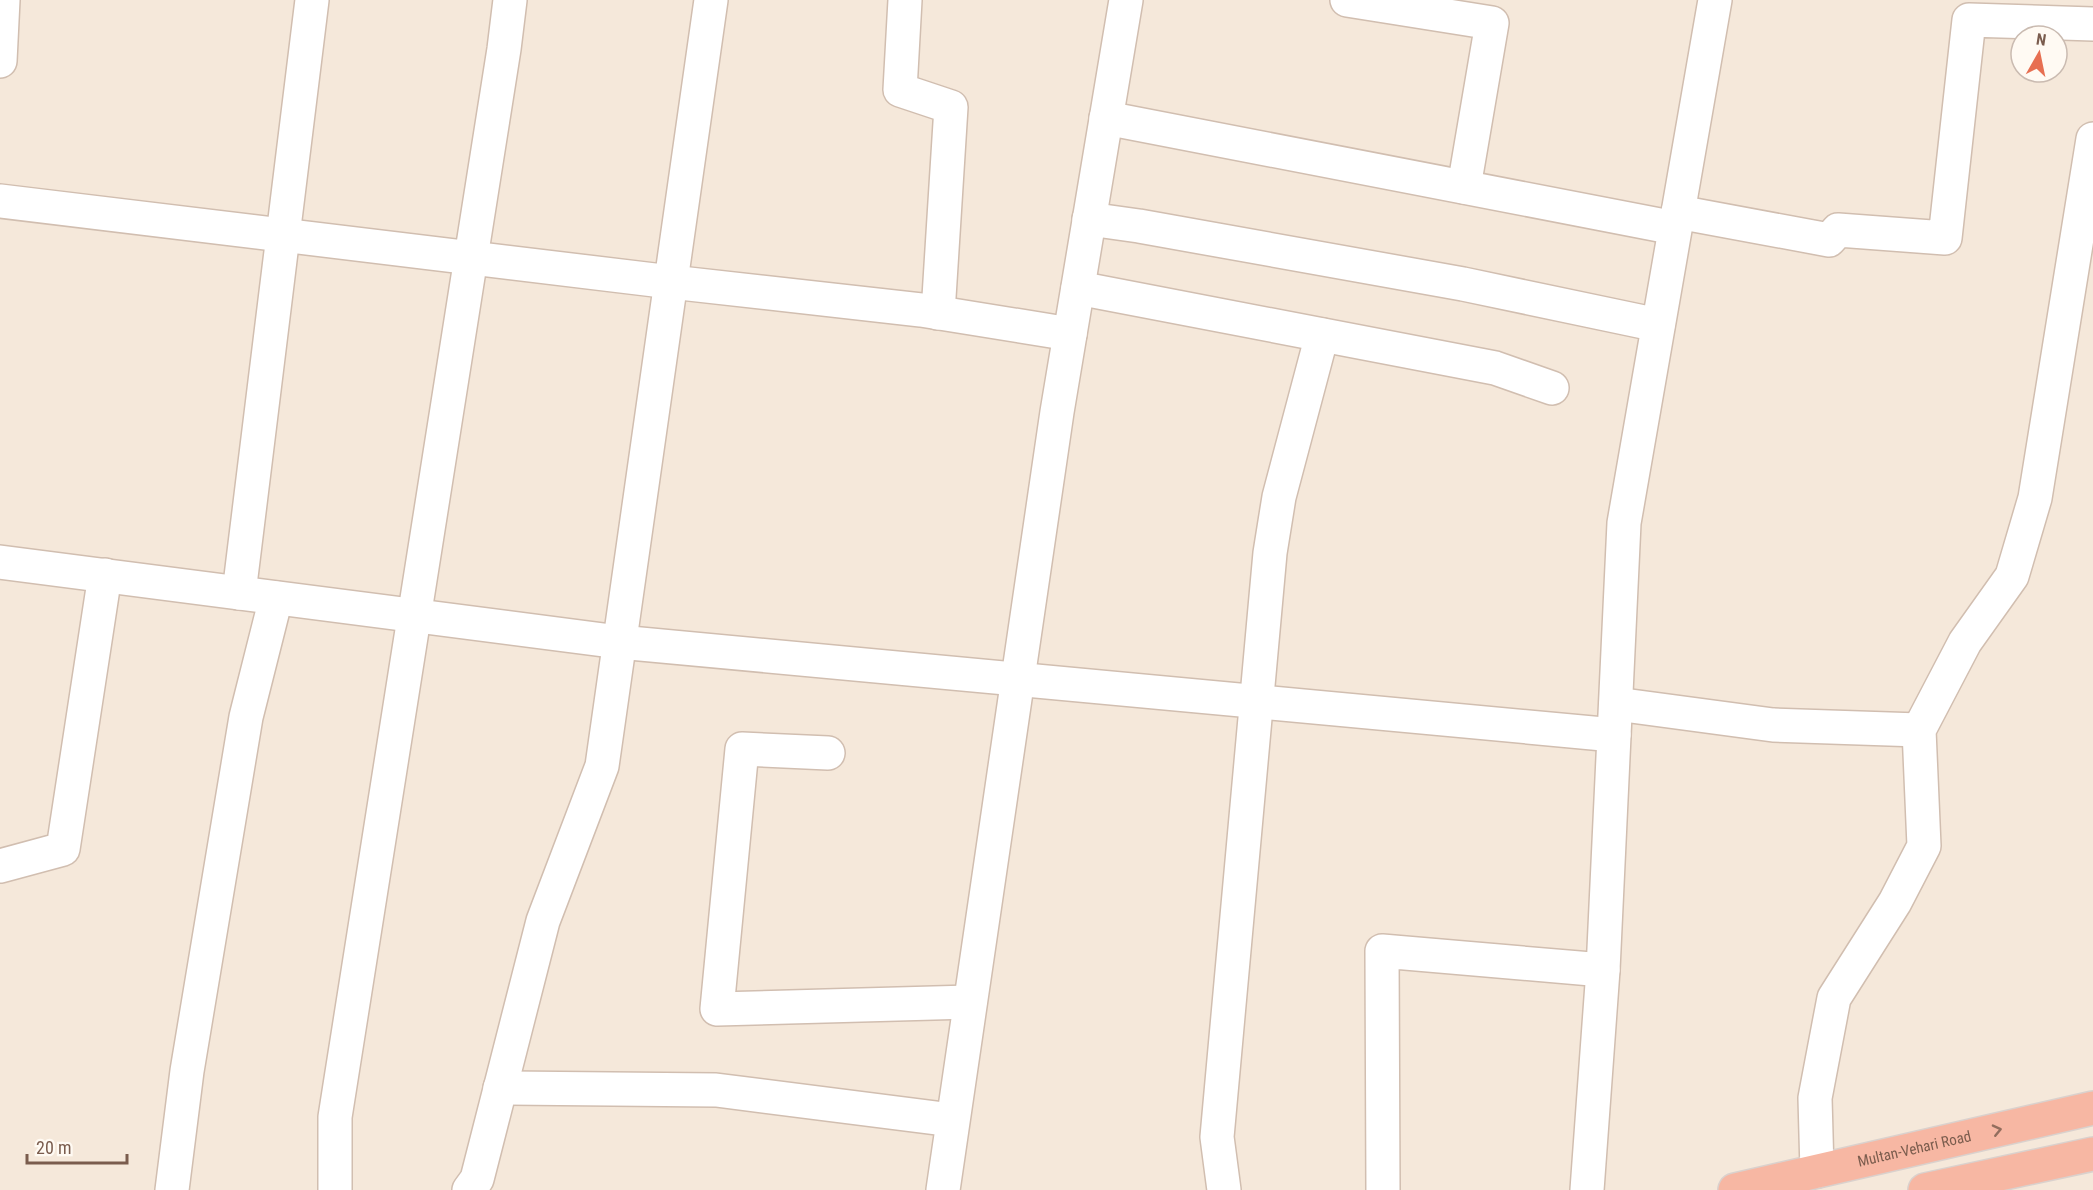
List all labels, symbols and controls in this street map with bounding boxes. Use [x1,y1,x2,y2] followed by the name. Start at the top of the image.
[2009,24,2069,84] north arrow
[2035,30,2048,50] text: N
[1992,1124,2002,1137] one-way arrow
[27,1127,128,1165] scale bar
[1856,1127,1973,1171] street label: Multan-Vehari Road
[36,1137,71,1158] text: 20 m

